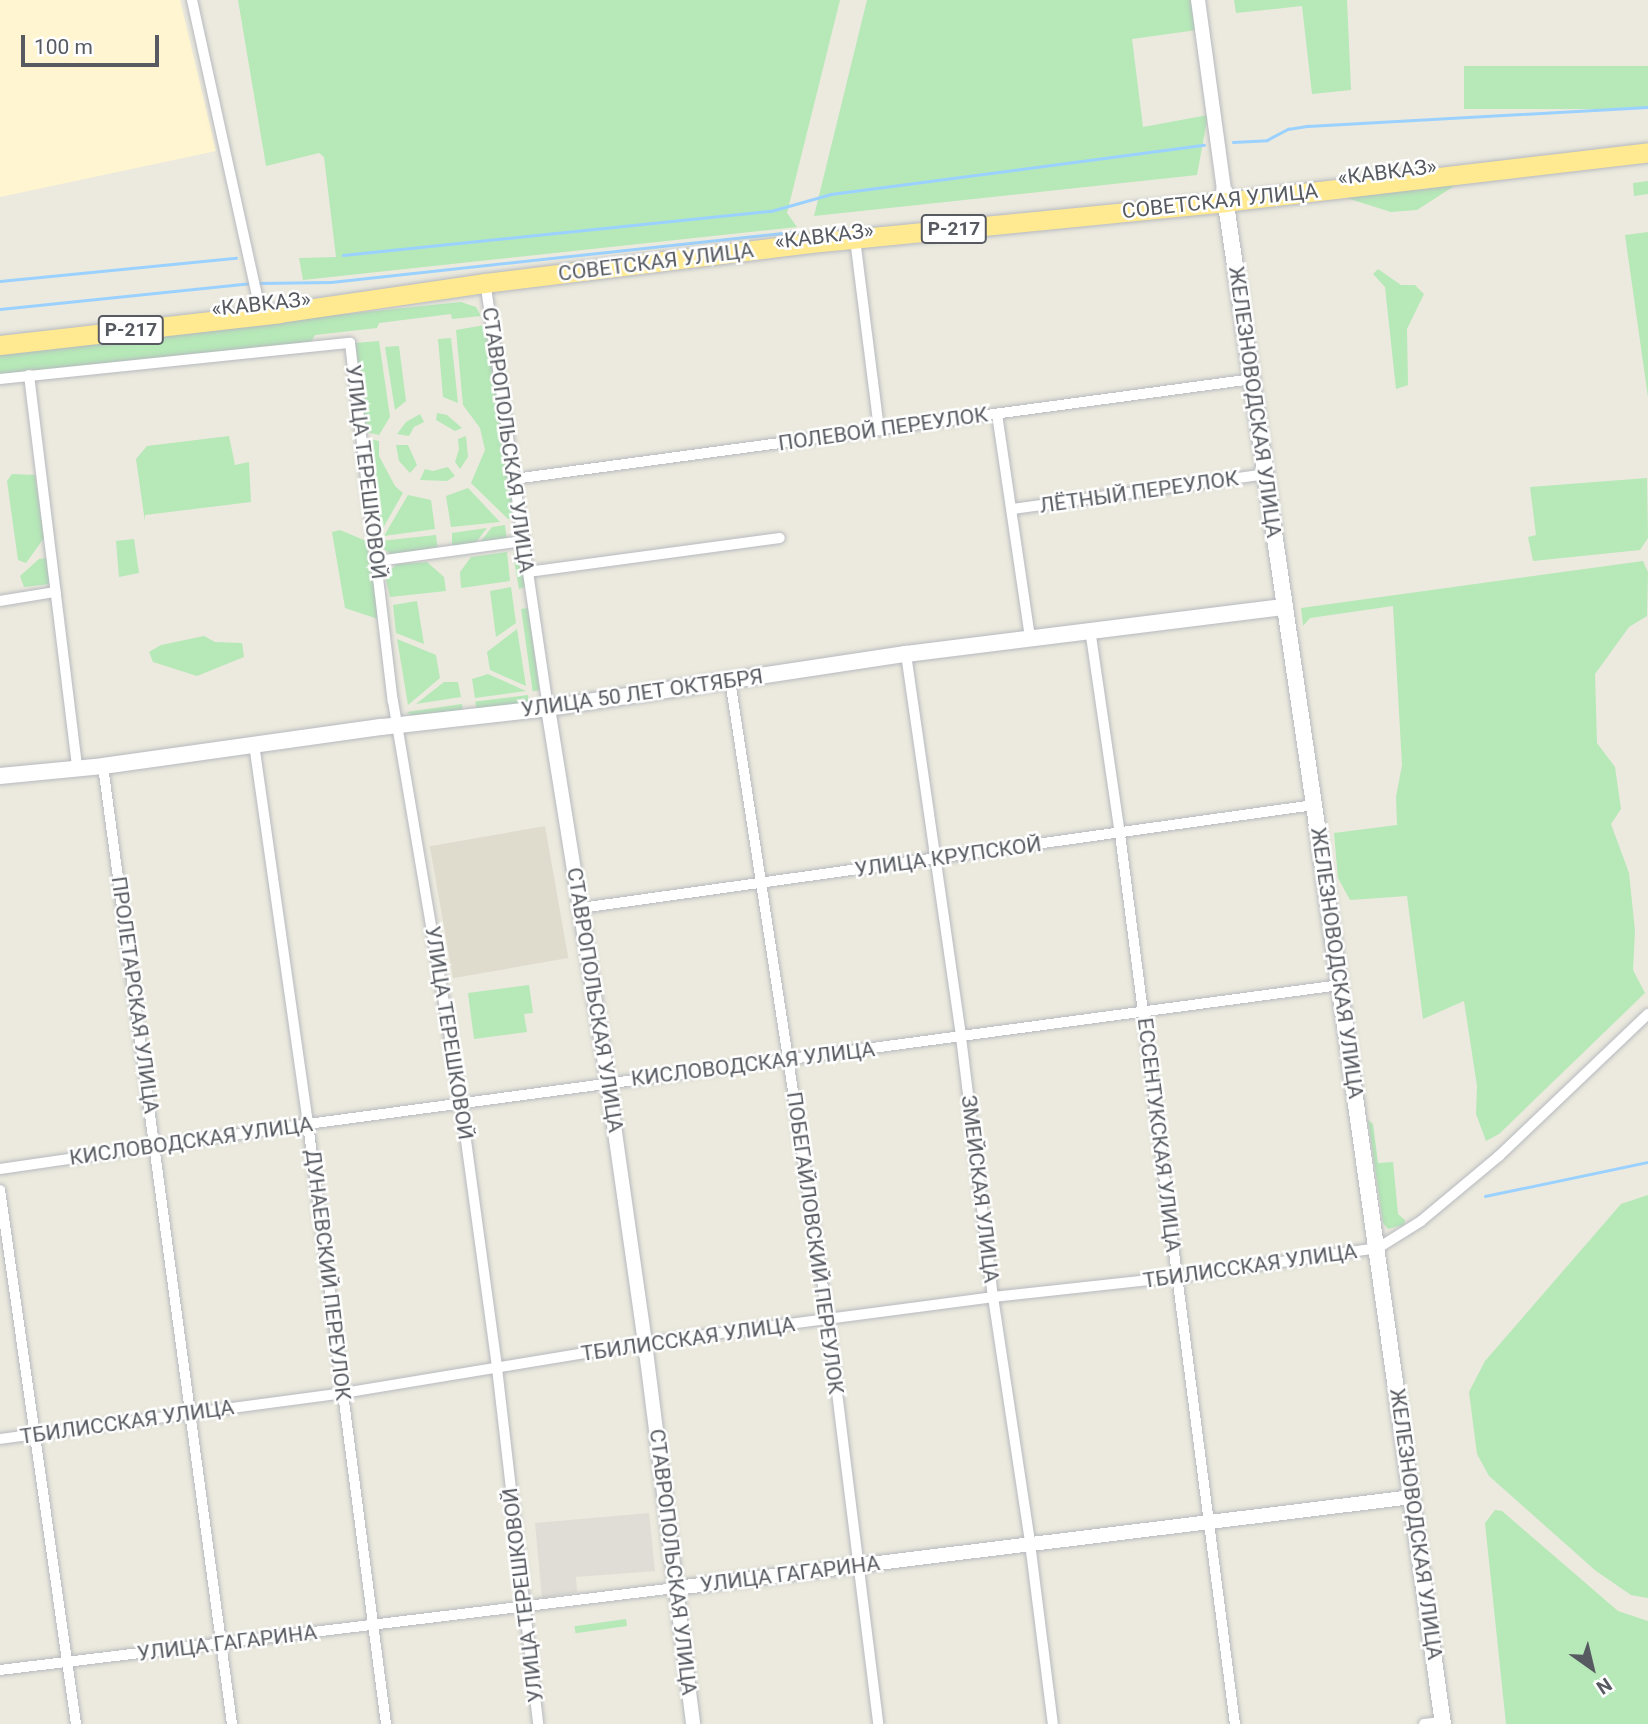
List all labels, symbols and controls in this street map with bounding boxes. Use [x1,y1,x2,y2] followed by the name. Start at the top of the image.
[24,21,163,65] scale bar
[34,35,93,59] text: 100 m
[1336,153,1438,191] street label: «КАВКАЗ»
[1121,178,1319,224] street label: СОВЕТСКАЯ УЛИЦА
[921,214,987,244] road number: Р-217
[773,217,875,255] street label: «КАВКАЗ»
[557,238,755,286] street label: СОВЕТСКАЯ УЛИЦА
[1223,265,1287,539] street label: ЖЕЛЕЗНОВОДСКАЯ УЛИЦА
[210,286,312,322] street label: «КАВКАЗ»
[477,306,539,574] street label: СТАВРОПОЛЬСКАЯ УЛИЦА
[98,314,164,346] road number: Р-217
[340,363,392,581] street label: УЛИЦА ТЕРЕШКОВОЙ
[777,402,989,456] street label: ПОЛЕВОЙ ПЕРЕУЛОК
[1038,466,1240,518] street label: ЛЁТНЫЙ ПЕРЕУЛОК
[519,664,765,722] street label: УЛИЦА 50 ЛЕТ ОКТЯБРЯ
[1305,826,1369,1100] street label: ЖЕЛЕЗНОВОДСКАЯ УЛИЦА
[853,831,1043,883] street label: УЛИЦА КРУПСКОЙ
[562,866,628,1134] street label: СТАВРОПОЛЬСКАЯ УЛИЦА
[106,875,164,1115] street label: ПРОЛЕТАРСКАЯ УЛИЦА
[420,924,478,1142] street label: УЛИЦА ТЕРЕШКОВОЙ
[1132,1016,1186,1254] street label: ЕССЕНТУКСКАЯ УЛИЦА
[630,1037,876,1091] street label: КИСЛОВОДСКАЯ УЛИЦА
[781,1090,849,1396] street label: ПОБЕГАЙЛОВСКИЙ ПЕРЕУЛОК
[956,1094,1004,1284] street label: ЗМЕЙСКАЯ УЛИЦА
[68,1111,314,1171] street label: КИСЛОВОДСКАЯ УЛИЦА
[300,1148,356,1402] street label: ДУНАЕВСКИЙ ПЕРЕУЛОК
[1141,1239,1359,1293] street label: ТБИЛИССКАЯ УЛИЦА
[579,1312,797,1366] street label: ТБИЛИССКАЯ УЛИЦА
[1384,1387,1448,1661] street label: ЖЕЛЕЗНОВОДСКАЯ УЛИЦА
[18,1395,236,1449] street label: ТБИЛИССКАЯ УЛИЦА
[644,1428,702,1696] street label: СТАВРОПОЛЬСКАЯ УЛИЦА
[497,1486,549,1704] street label: УЛИЦА ТЕРЕШКОВОЙ
[699,1550,881,1598] street label: УЛИЦА ГАГАРИНА
[136,1619,318,1667] street label: УЛИЦА ГАГАРИНА
[1557,1633,1627,1703] north arrow
[1592,1673,1616,1699] text: N

